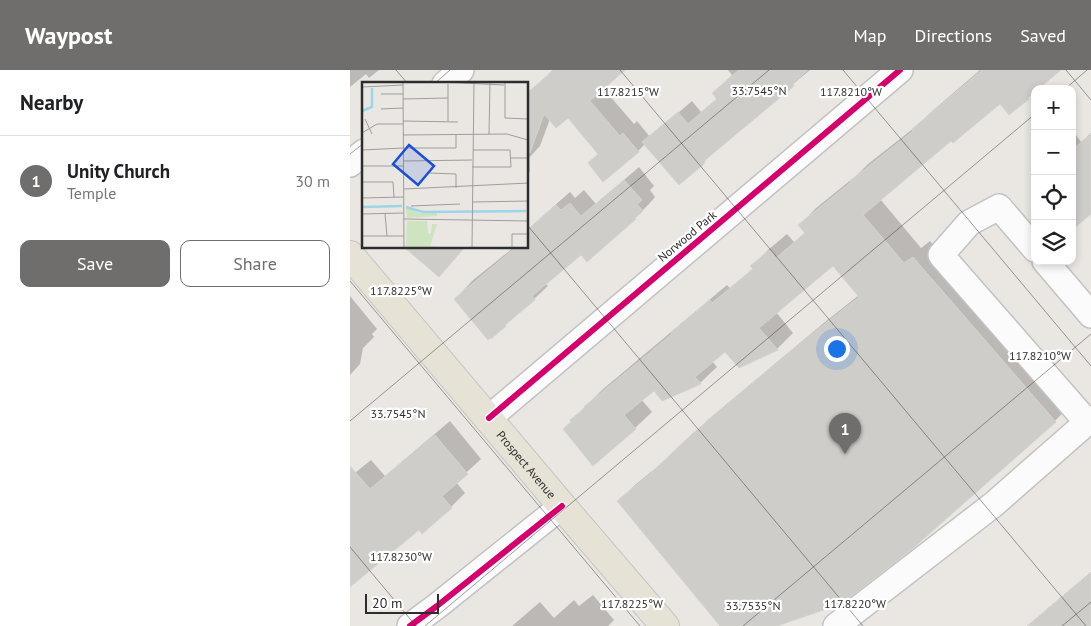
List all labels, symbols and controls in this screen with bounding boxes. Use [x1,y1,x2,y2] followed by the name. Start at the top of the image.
[25,20,112,51] text: Waypost
[854,24,886,47] text: Map
[914,24,992,47] text: Directions
[1020,24,1066,47] text: Saved
[362,82,529,249] inset map
[732,83,786,98] text: 33.7545°N
[597,84,659,99] text: 117.8215°W
[820,84,882,99] text: 117.8210°W
[1031,85,1076,265] map controls
[1031,85,1076,130] button: +
[20,89,83,116] text: Nearby
[1031,130,1076,175] button: −
[67,159,170,183] text: Unity Church
[31,171,41,191] text: 1
[295,171,330,191] text: 30 m
[1031,175,1076,220] button: locate
[67,183,116,203] text: Temple
[655,207,720,265] street label: Norwood Park
[1031,220,1076,265] button: layers
[20,240,170,287] button: Save
[180,240,330,287] button: Share
[370,283,432,298] text: 117.8225°W
[824,336,850,362] your location
[1009,348,1071,363] text: 117.8210°W
[371,406,425,421] text: 33.7545°N
[829,413,861,454] pin: 1
[494,427,560,501] street label: Prospect Avenue
[370,549,432,564] text: 117.8230°W
[365,591,439,614] scale bar
[372,594,402,612] text: 20 m
[601,596,663,611] text: 117.8225°W
[824,596,886,611] text: 117.8220°W
[726,598,780,613] text: 33.7535°N

